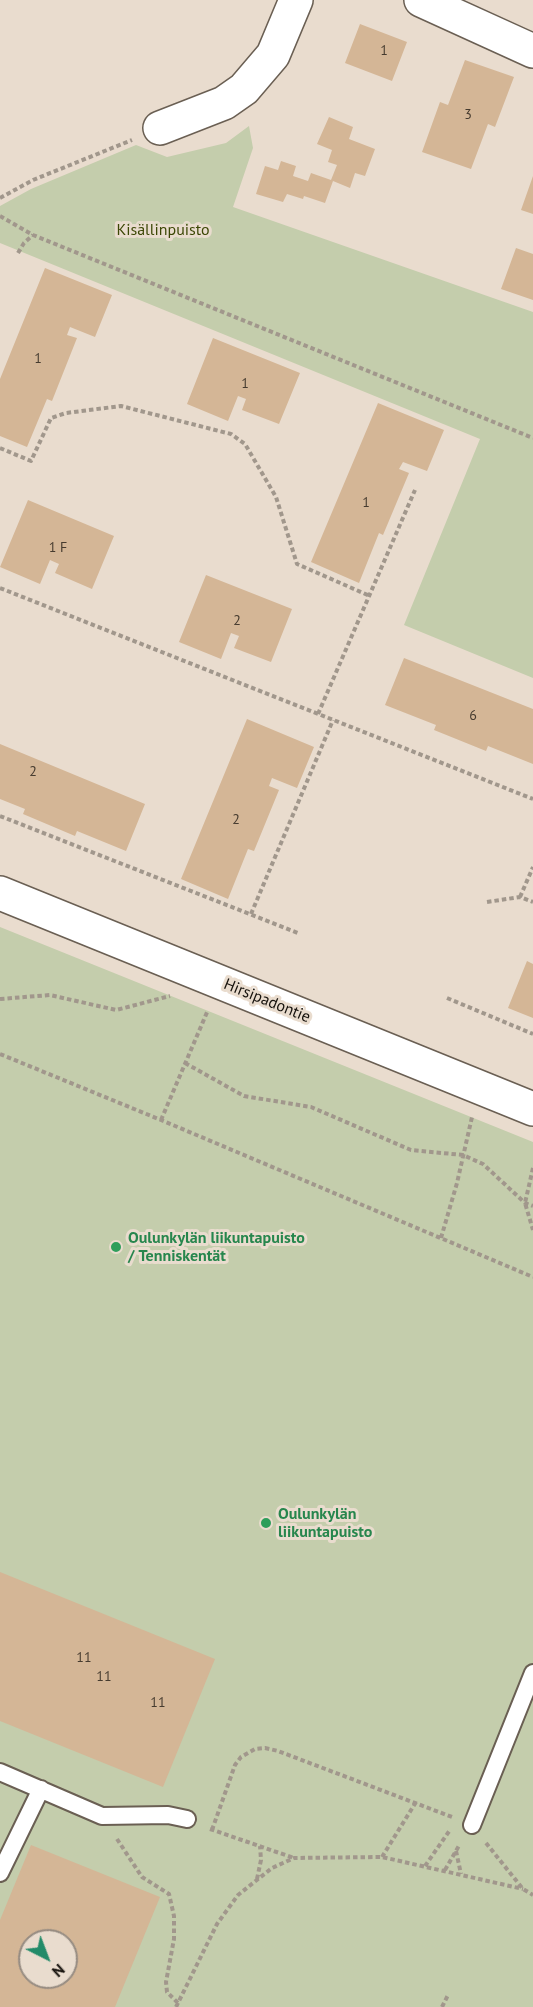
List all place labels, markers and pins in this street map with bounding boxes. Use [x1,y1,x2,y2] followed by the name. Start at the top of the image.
[128,1228,305,1266] place label: Oulunkylän liikuntapuisto / Tenniskentät
[109,1240,123,1254] marker: Oulunkylän liikuntapuisto / Tenniskentät
[278,1504,372,1542] place label: Oulunkylän liikuntapuisto
[259,1516,273,1530] marker: Oulunkylän liikuntapuisto

